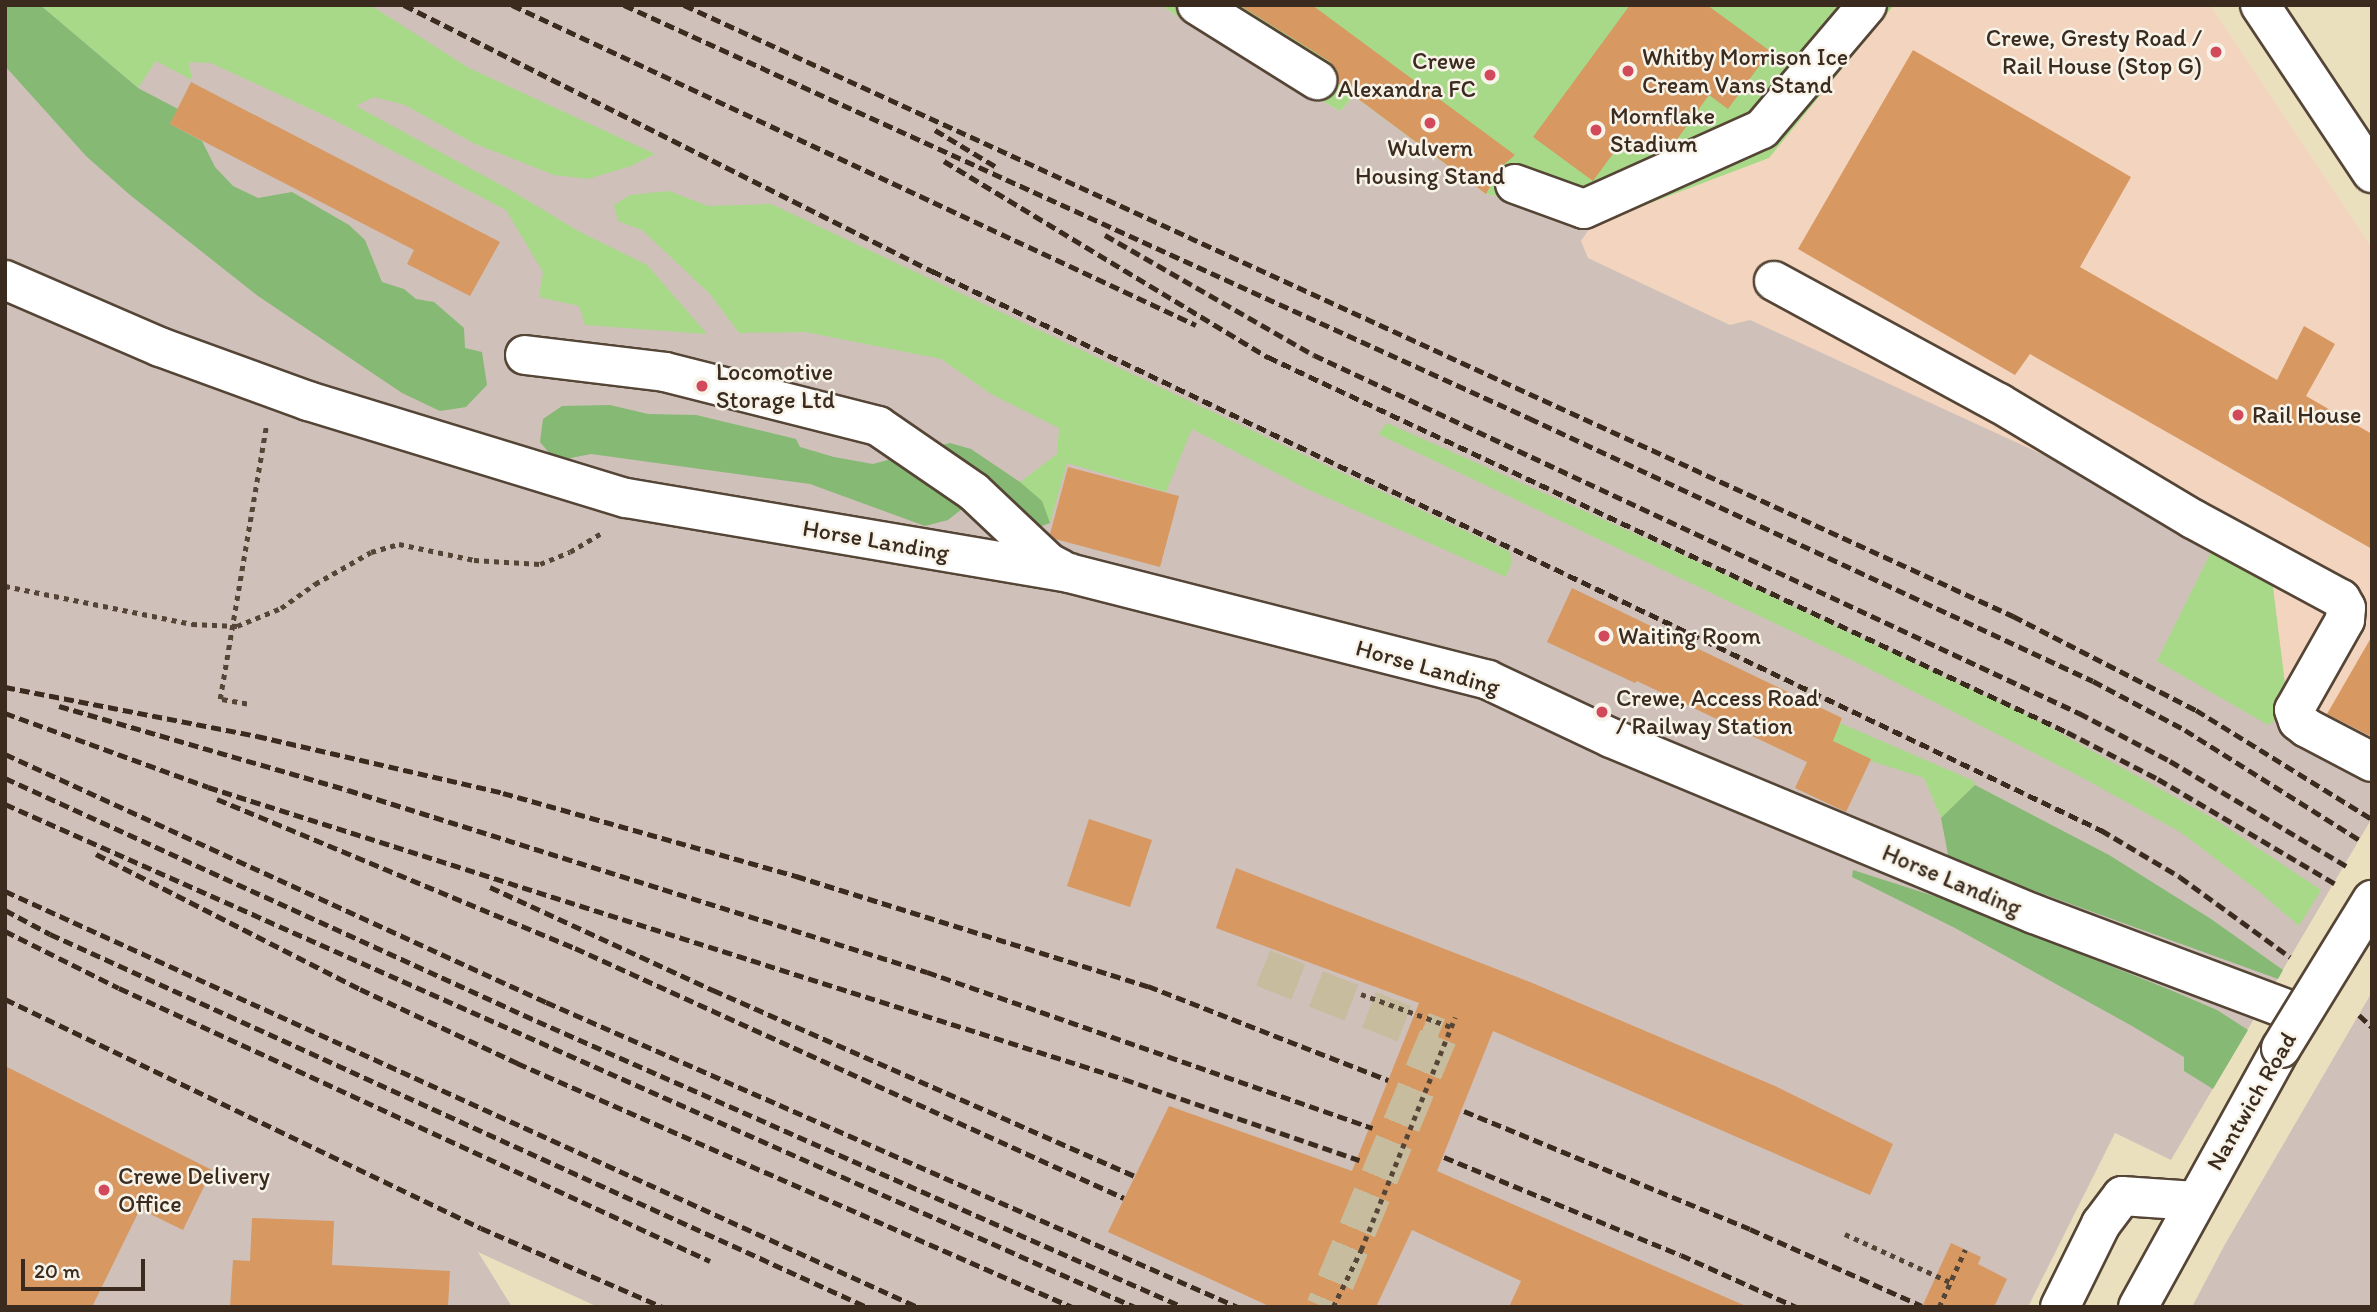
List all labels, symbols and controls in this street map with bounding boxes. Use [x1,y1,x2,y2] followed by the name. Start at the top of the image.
[1986,24,2202,80] place label: Crewe, Gresty Road / Rail House (Stop G)
[1642,43,1849,99] place label: Whitby Morrison Ice Cream Vans Stand
[2208,44,2224,60] marker: Crewe, Gresty Road / Rail House (Stop G)
[1338,47,1476,103] place label: Crewe Alexandra FC
[1620,63,1636,79] marker: Whitby Morrison Ice Cream Vans Stand
[1482,67,1498,83] marker: Crewe Alexandra FC
[1610,102,1715,158] place label: Mornflake Stadium
[1422,115,1438,131] marker: Wulvern Housing Stand
[1588,122,1604,138] marker: Mornflake Stadium
[1355,134,1505,190] place label: Wulvern Housing Stand
[716,358,835,414] place label: Locomotive Storage Ltd
[694,378,710,394] marker: Locomotive Storage Ltd
[2252,401,2362,429] place label: Rail House
[2230,407,2246,423] marker: Rail House
[800,513,952,567] street label: Horse Landing
[1618,622,1761,650] place label: Waiting Room
[1596,628,1612,644] marker: Waiting Room
[1352,633,1504,701] street label: Horse Landing
[1616,684,1819,740] place label: Crewe, Access Road / Railway Station
[1594,704,1610,720] marker: Crewe, Access Road / Railway Station
[1878,838,2026,922] street label: Horse Landing
[2200,1027,2302,1175] street label: Nantwich Road
[118,1162,271,1218] place label: Crewe Delivery Office
[96,1182,112,1198] marker: Crewe Delivery Office
[24,1246,149,1290] scale bar
[34,1258,80,1283] text: 20 m

